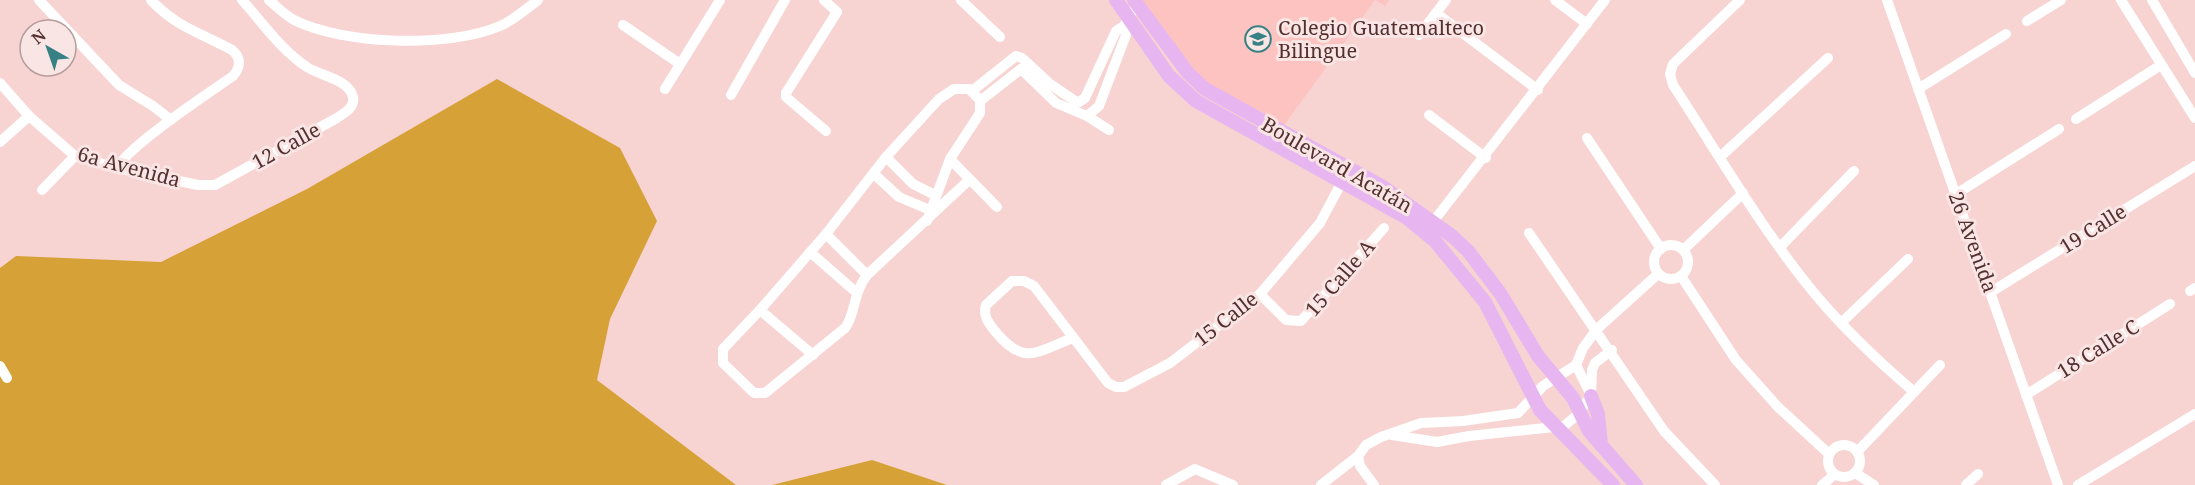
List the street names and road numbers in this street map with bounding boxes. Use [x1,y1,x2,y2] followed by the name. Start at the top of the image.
[1257,110,1418,219] street label: Boulevard Acatán
[247,116,325,175] street label: 12 Calle
[75,140,184,193] street label: 6a Avenida
[1943,188,2004,296] street label: 26 Avenida
[2054,197,2131,260] street label: 19 Calle
[1299,233,1381,322] street label: 15 Calle A
[1188,285,1263,352] street label: 15 Calle
[2052,313,2144,384] street label: 18 Calle C

